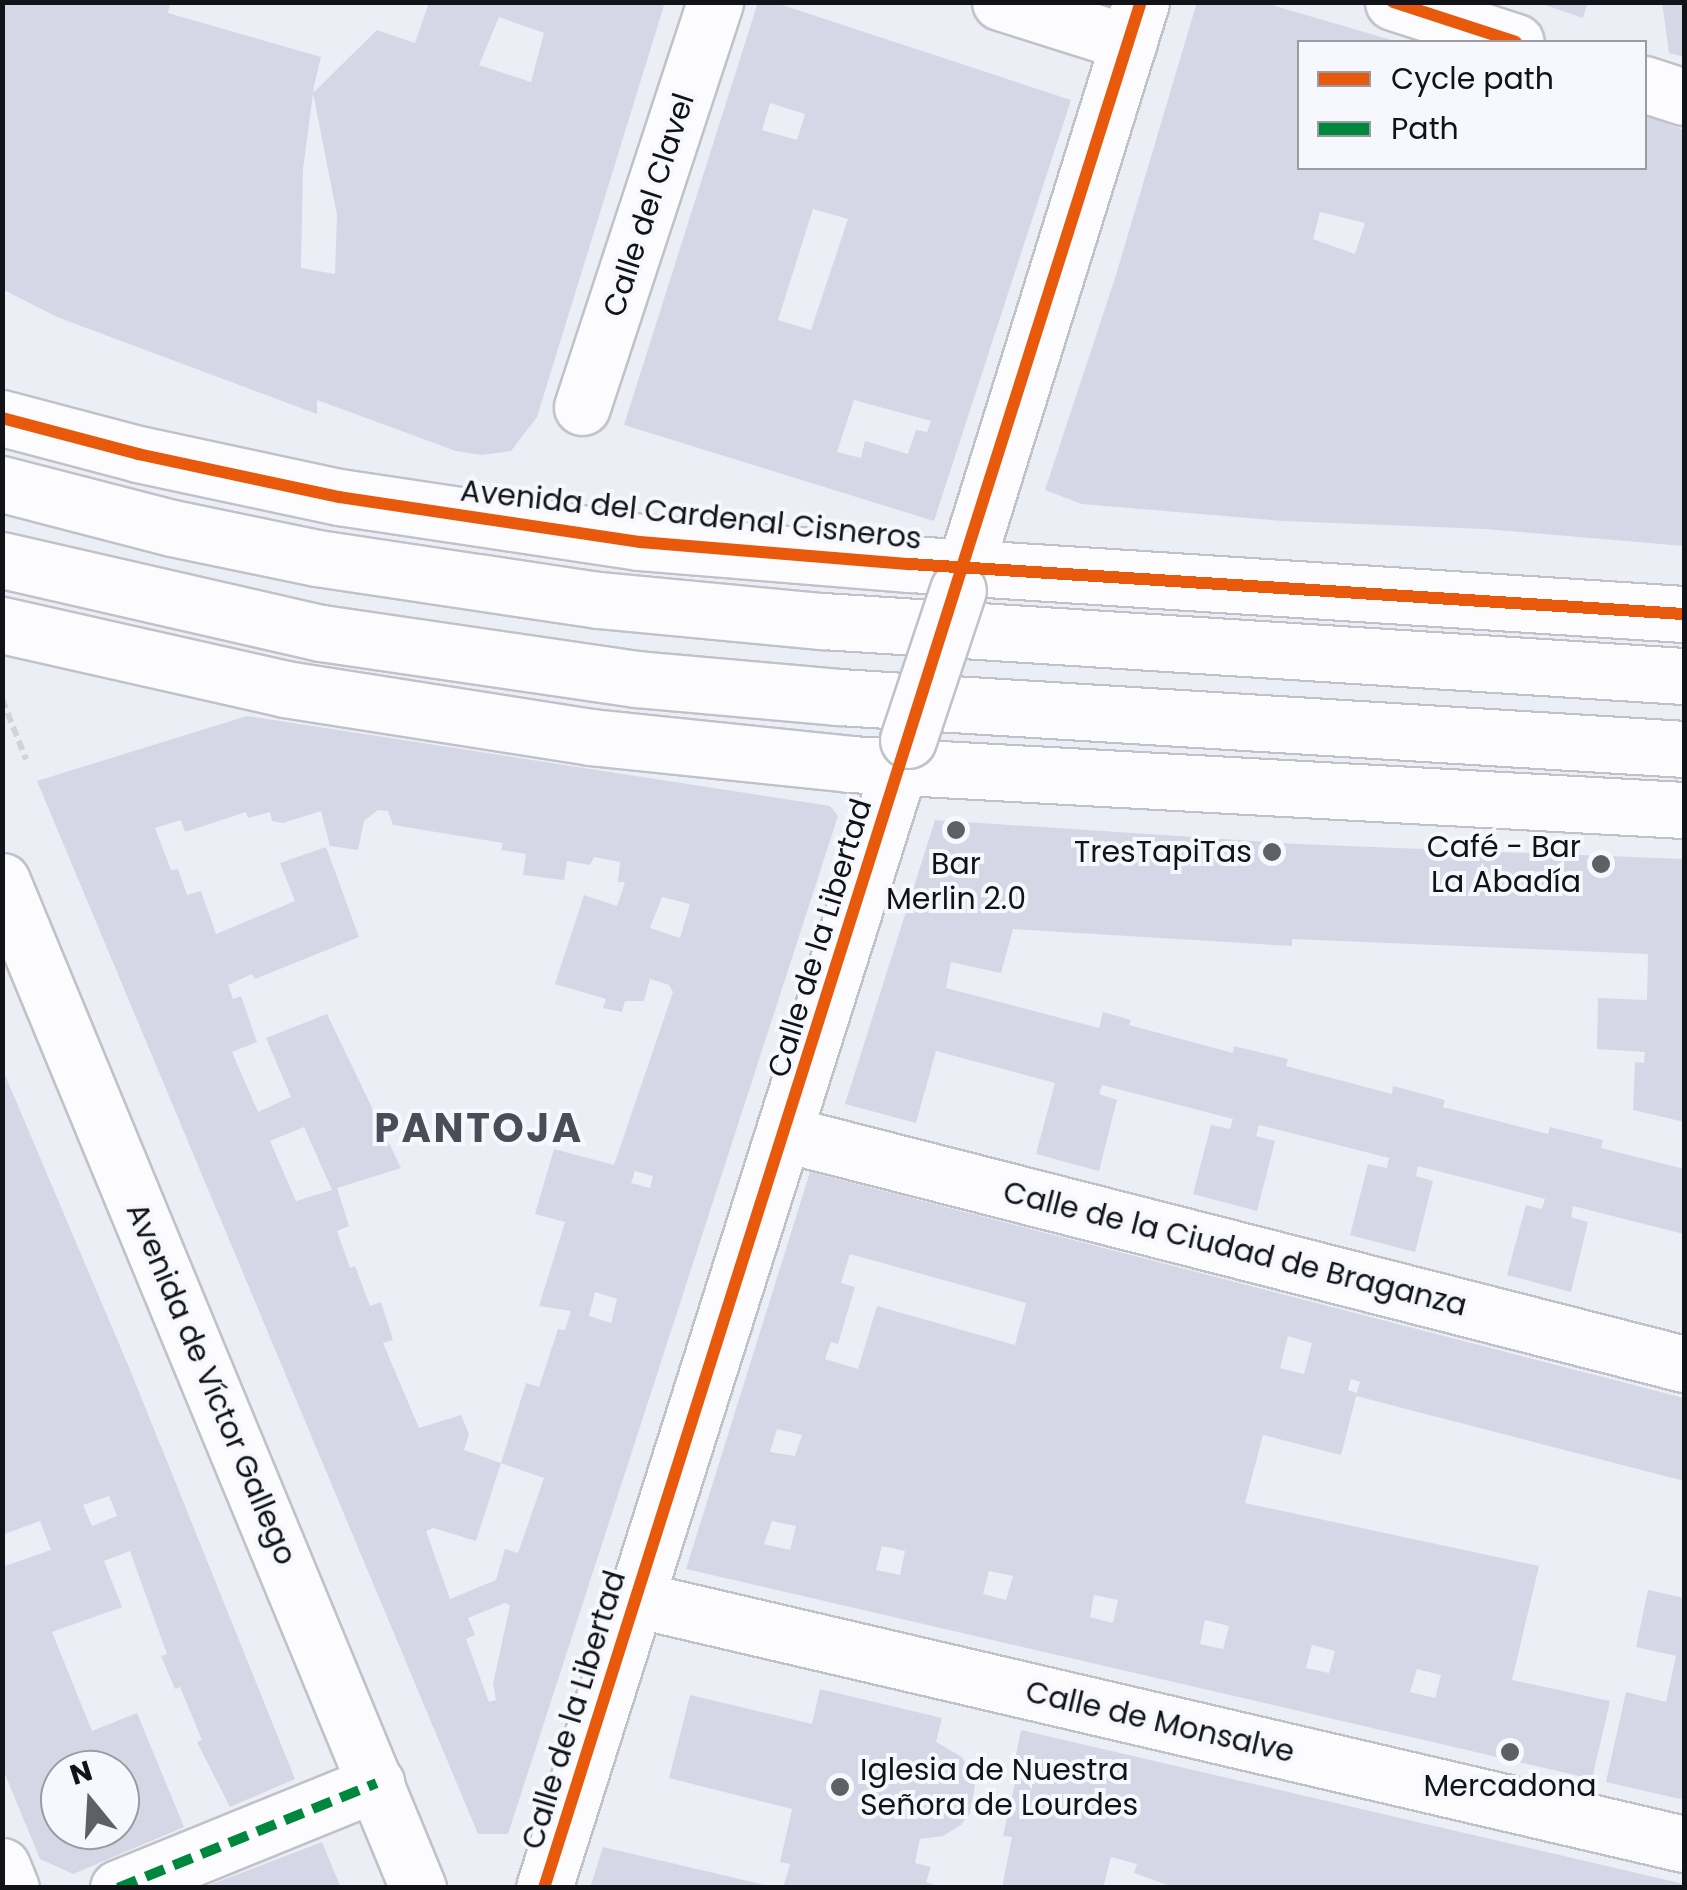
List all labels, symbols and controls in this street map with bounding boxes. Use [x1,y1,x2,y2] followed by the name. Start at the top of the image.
[1297,40,1647,170] legend
[1391,57,1554,100] text: Cycle path
[596,89,702,321] street label: Calle del Clavel
[1391,107,1459,150] text: Path
[459,473,923,557] street label: Avenida del Cardenal Cisneros
[761,794,879,1082] street label: Calle de la Libertad
[945,819,967,841] marker: Bar Merlin 2.0
[1427,829,1581,900] place label: Café - Bar La Abadía
[1074,834,1252,870] place label: TresTapiTas
[1261,841,1283,863] marker: TresTapiTas
[886,846,1026,916] place label: Bar Merlin 2.0
[1590,853,1612,875] marker: Café - Bar La Abadía
[374,1104,584,1152] district label: PANTOJA
[1000,1174,1470,1324] street label: Calle de la Ciudad de Braganza
[118,1198,304,1570] street label: Avenida de Víctor Gallego
[515,1566,633,1854] street label: Calle de la Libertad
[1022,1674,1298,1770] street label: Calle de Monsalve
[1499,1741,1521,1763] marker: Mercadona
[40,1750,140,1850] north arrow
[65,1751,97,1795] text: N
[860,1752,1138,1822] place label: Iglesia de Nuestra Señora de Lourdes
[1423,1768,1597,1804] place label: Mercadona
[829,1776,851,1798] marker: Iglesia de Nuestra Señora de Lourdes

